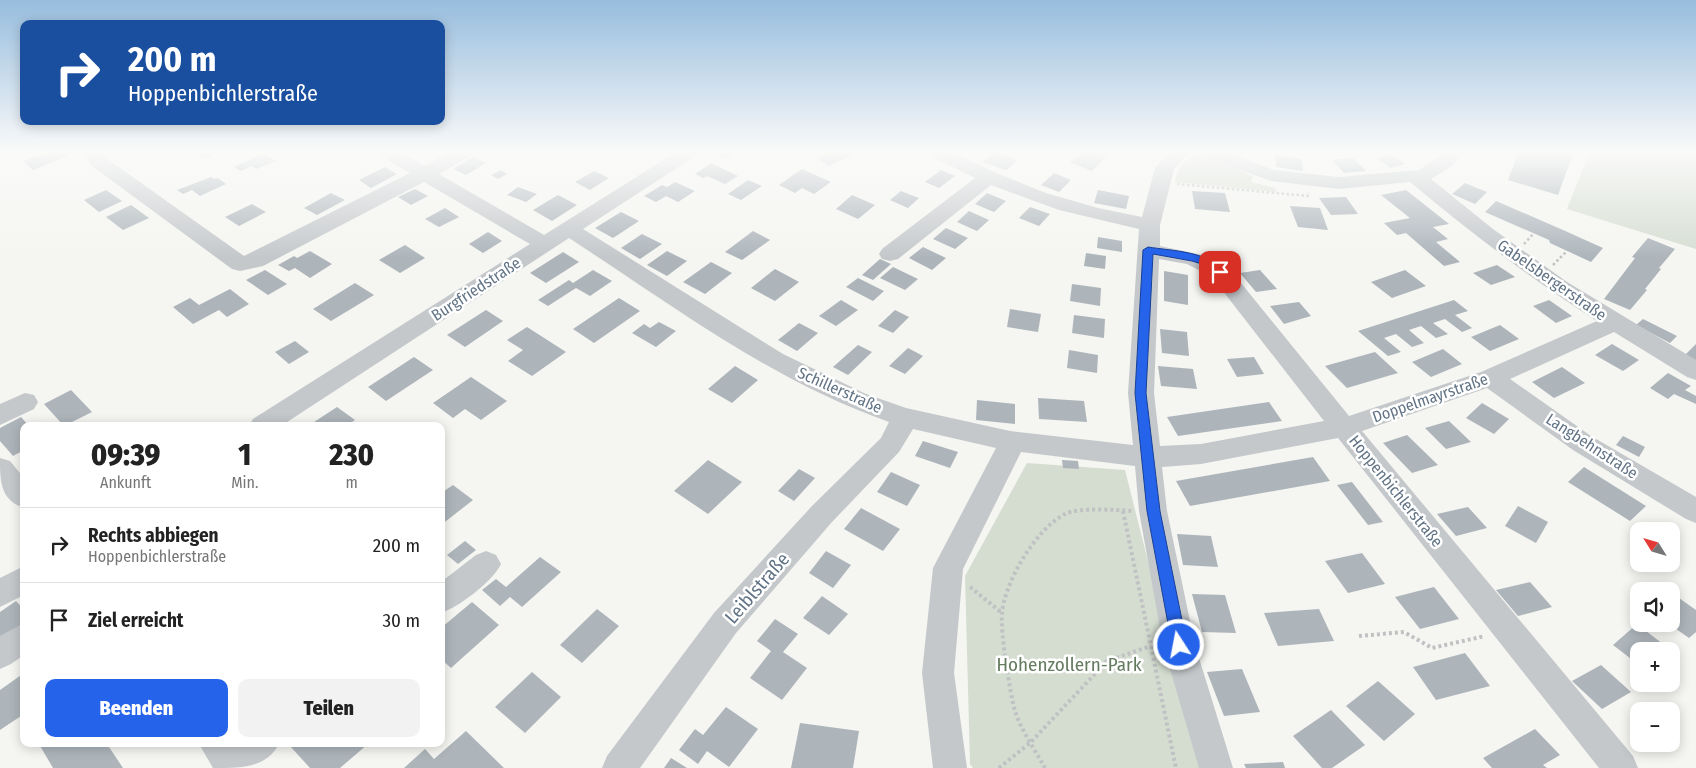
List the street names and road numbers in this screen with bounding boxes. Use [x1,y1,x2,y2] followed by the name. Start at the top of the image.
[1494,235,1610,325] street label: Gabelsbergerstraße
[428,253,524,325] street label: Burgfriedstraße
[795,363,885,417] street label: Schillerstraße
[1370,369,1490,427] street label: Doppelmayrstraße
[1543,409,1641,483] street label: Langbehnstraße
[1345,431,1447,551] street label: Hoppenbichlerstraße
[720,548,794,628] street label: Leiblstraße

